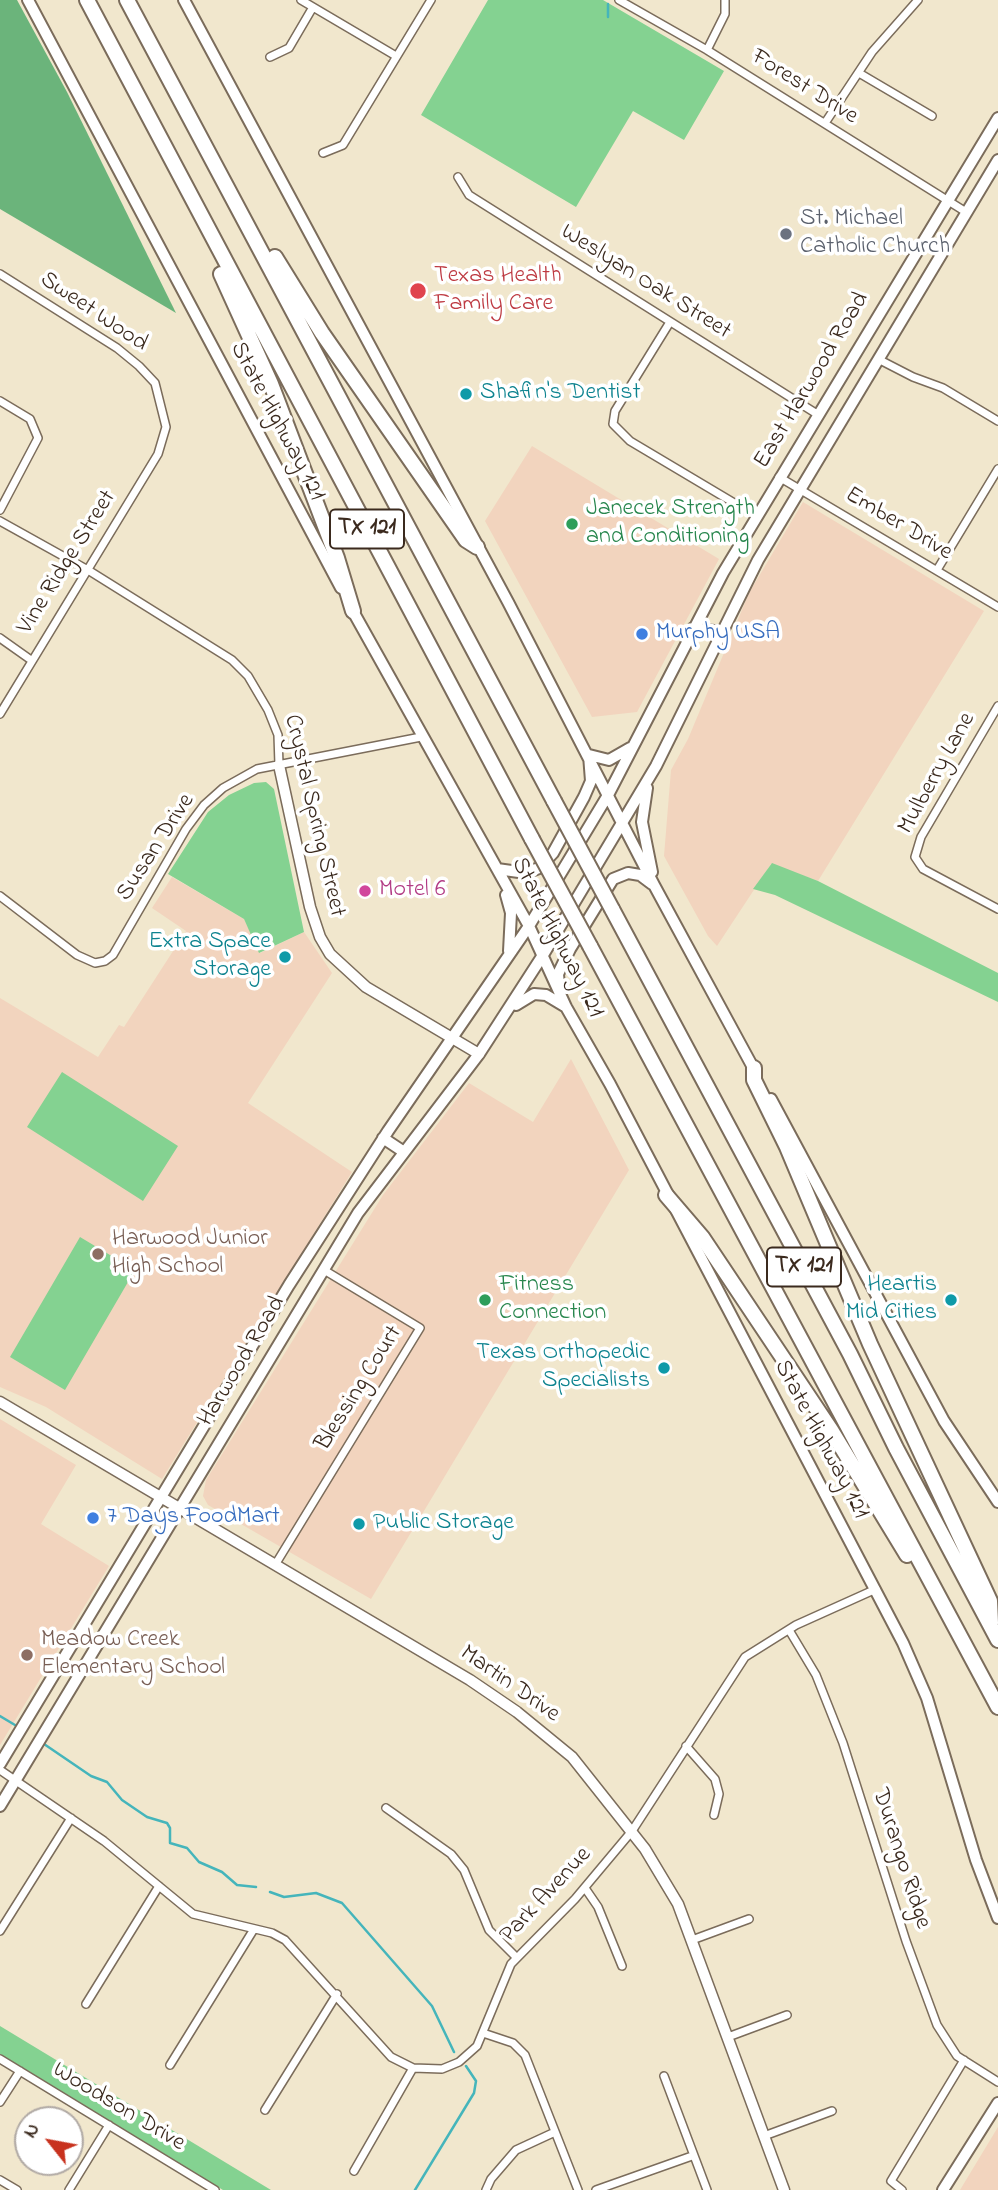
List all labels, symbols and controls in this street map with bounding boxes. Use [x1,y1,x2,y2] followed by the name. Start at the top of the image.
[745,44,863,132] street label: Forest Drive
[800,206,950,262] place label: St. Michael Catholic Church
[554,219,736,347] street label: Weslyan Oak Street
[778,226,794,242] marker: St. Michael Catholic Church
[434,263,562,319] place label: Texas Health Family Care
[34,266,152,360] street label: Sweet Wood
[408,281,428,301] marker: Texas Health Family Care
[749,288,877,474] street label: East Harwood Road
[222,338,330,506] street label: State Highway 121
[480,380,641,408] place label: Shafin's Dentist
[458,386,474,402] marker: Shafin's Dentist
[839,482,957,568] street label: Ember Drive
[12,486,124,640] street label: Vine Ridge Street
[586,496,755,552] place label: Janecek Strength and Conditioning
[330,509,404,548] road number: TX 121
[564,516,580,532] marker: Janecek Strength and Conditioning
[656,620,780,648] place label: Murphy USA
[634,626,650,642] marker: Murphy USA
[893,708,983,840] street label: Mulberry Lane
[276,712,350,920] street label: Crystal Spring Street
[112,789,202,907] street label: Susan Drive
[503,853,609,1023] street label: State Highway 121
[379,877,445,905] place label: Motel 6
[357,883,373,899] marker: Motel 6
[148,929,271,985] place label: Extra Space Storage
[277,949,293,965] marker: Extra Space Storage
[112,1226,268,1282] place label: Harwood Junior High School
[90,1246,106,1262] marker: Harwood Junior High School
[767,1248,841,1286] road number: TX 121
[499,1272,606,1328] place label: Fitness Connection
[846,1272,937,1328] place label: Heartis Mid Cities
[193,1292,293,1432] street label: Harwood Road
[477,1292,493,1308] marker: Fitness Connection
[943,1292,959,1308] marker: Heartis Mid Cities
[310,1321,410,1457] street label: Blessing Court
[476,1340,650,1396] place label: Texas Orthopedic Specialists
[766,1356,874,1524] street label: State Highway 121
[656,1360,672,1376] marker: Texas Orthopedic Specialists
[107,1504,280,1532] place label: 7 Days FoodMart
[85,1510,101,1526] marker: 7 Days FoodMart
[373,1510,514,1538] place label: Public Storage
[351,1516,367,1532] marker: Public Storage
[41,1627,225,1683] place label: Meadow Creek Elementary School
[454,1640,564,1730] street label: Martin Drive
[19,1647,35,1663] marker: Meadow Creek Elementary School
[864,1785,936,1933] street label: Durango Ridge
[495,1842,599,1950] street label: Park Avenue
[46,2057,190,2159] street label: Woodson Drive
[14,2106,84,2176] north arrow
[17,2119,47,2143] text: N

